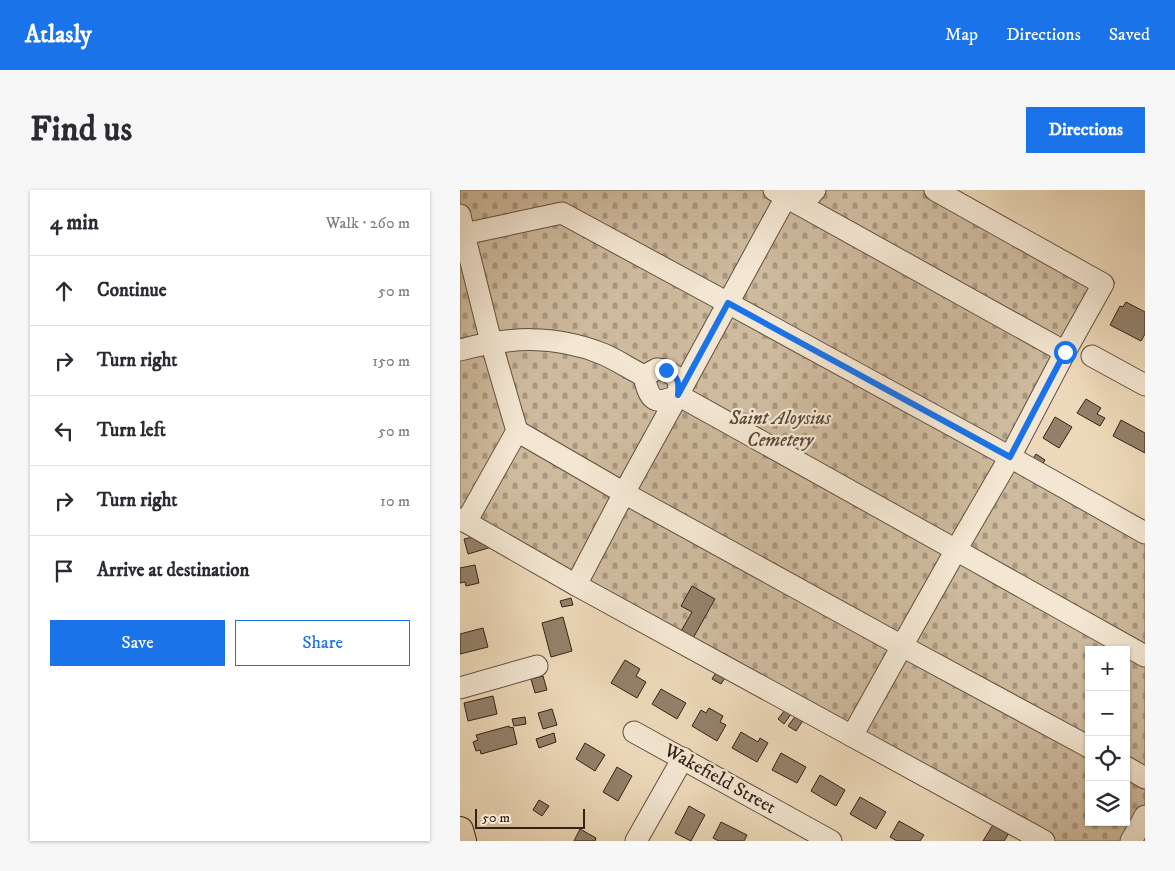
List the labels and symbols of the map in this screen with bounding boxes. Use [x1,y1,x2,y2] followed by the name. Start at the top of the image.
[1054,341,1077,364] route start
[655,359,678,382] route end
[728,407,832,452] park label: Saint Aloysius Cemetery
[659,738,780,819] street label: Wakefield Street
[475,806,585,829] scale bar

